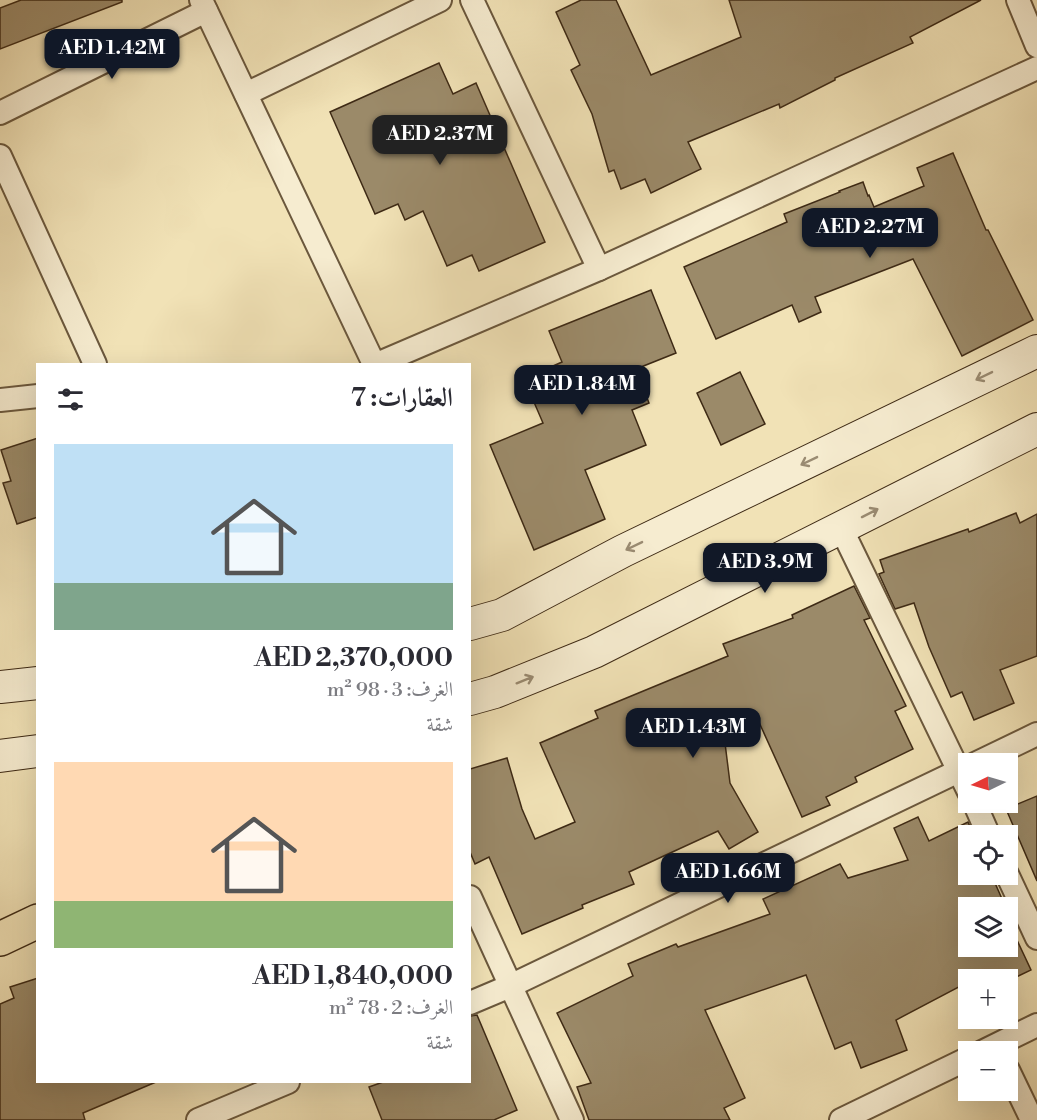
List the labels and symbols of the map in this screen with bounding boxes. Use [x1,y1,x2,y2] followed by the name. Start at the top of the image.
[43,29,181,80] pin: AED 1.42M
[371,115,509,166] pin: AED 2.37M
[801,208,939,259] pin: AED 2.27M
[513,365,651,416] pin: AED 1.84M
[976,371,994,383] one-way arrow
[800,456,818,468] one-way arrow
[861,507,879,519] one-way arrow
[625,541,643,553] one-way arrow
[703,543,827,594] pin: AED 3.9M
[515,674,534,685] one-way arrow
[624,708,762,759] pin: AED 1.43M
[958,753,1018,813] north arrow
[659,853,797,904] pin: AED 1.66M

